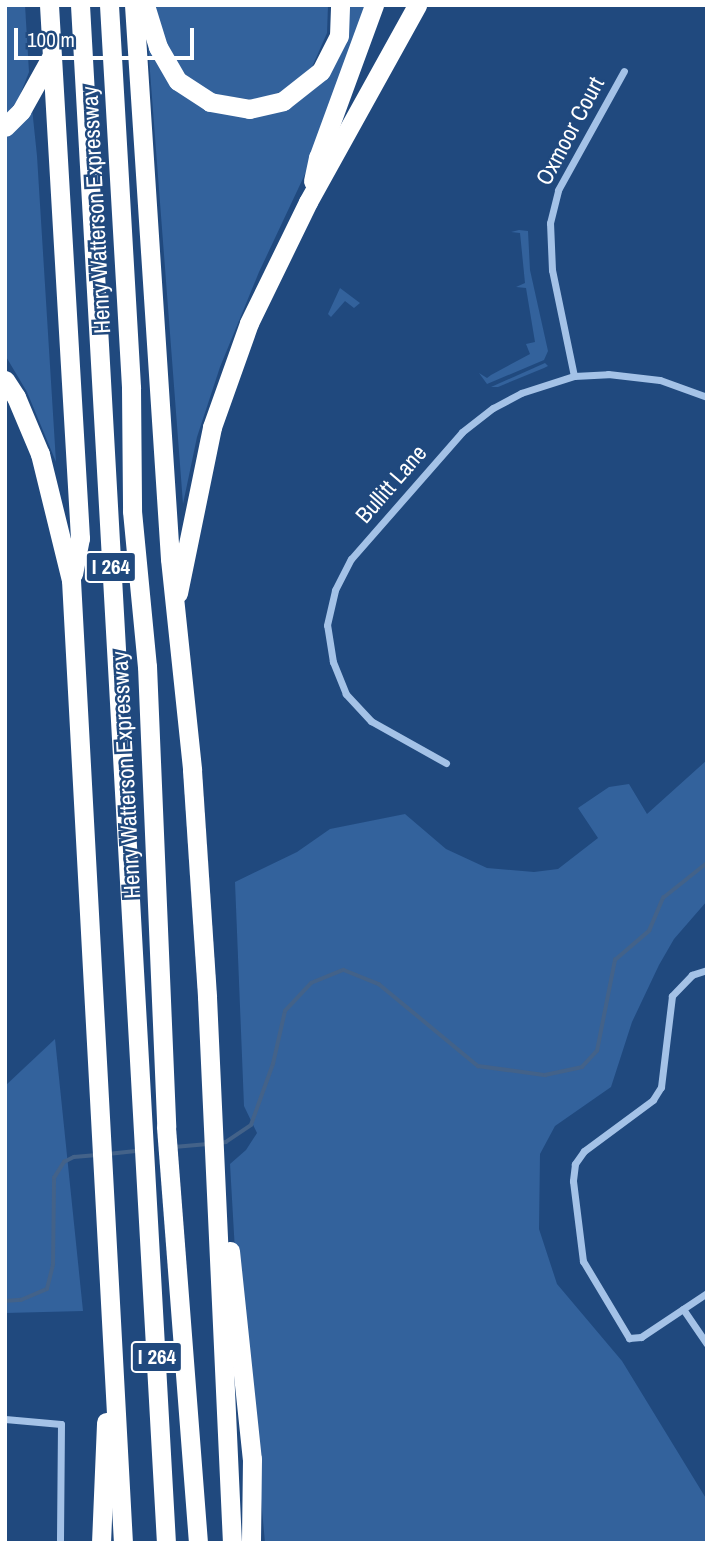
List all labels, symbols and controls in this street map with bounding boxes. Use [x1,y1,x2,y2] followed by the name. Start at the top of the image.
[18,14,198,58] scale bar
[27,25,75,54] text: 100 m
[530,72,610,190] street label: Oxmoor Court
[76,86,116,334] street label: Henry Watterson Expressway
[350,439,432,529] street label: Bullitt Lane
[85,550,137,584] road number: I 264
[106,651,146,899] street label: Henry Watterson Expressway
[131,1340,183,1374] road number: I 264

